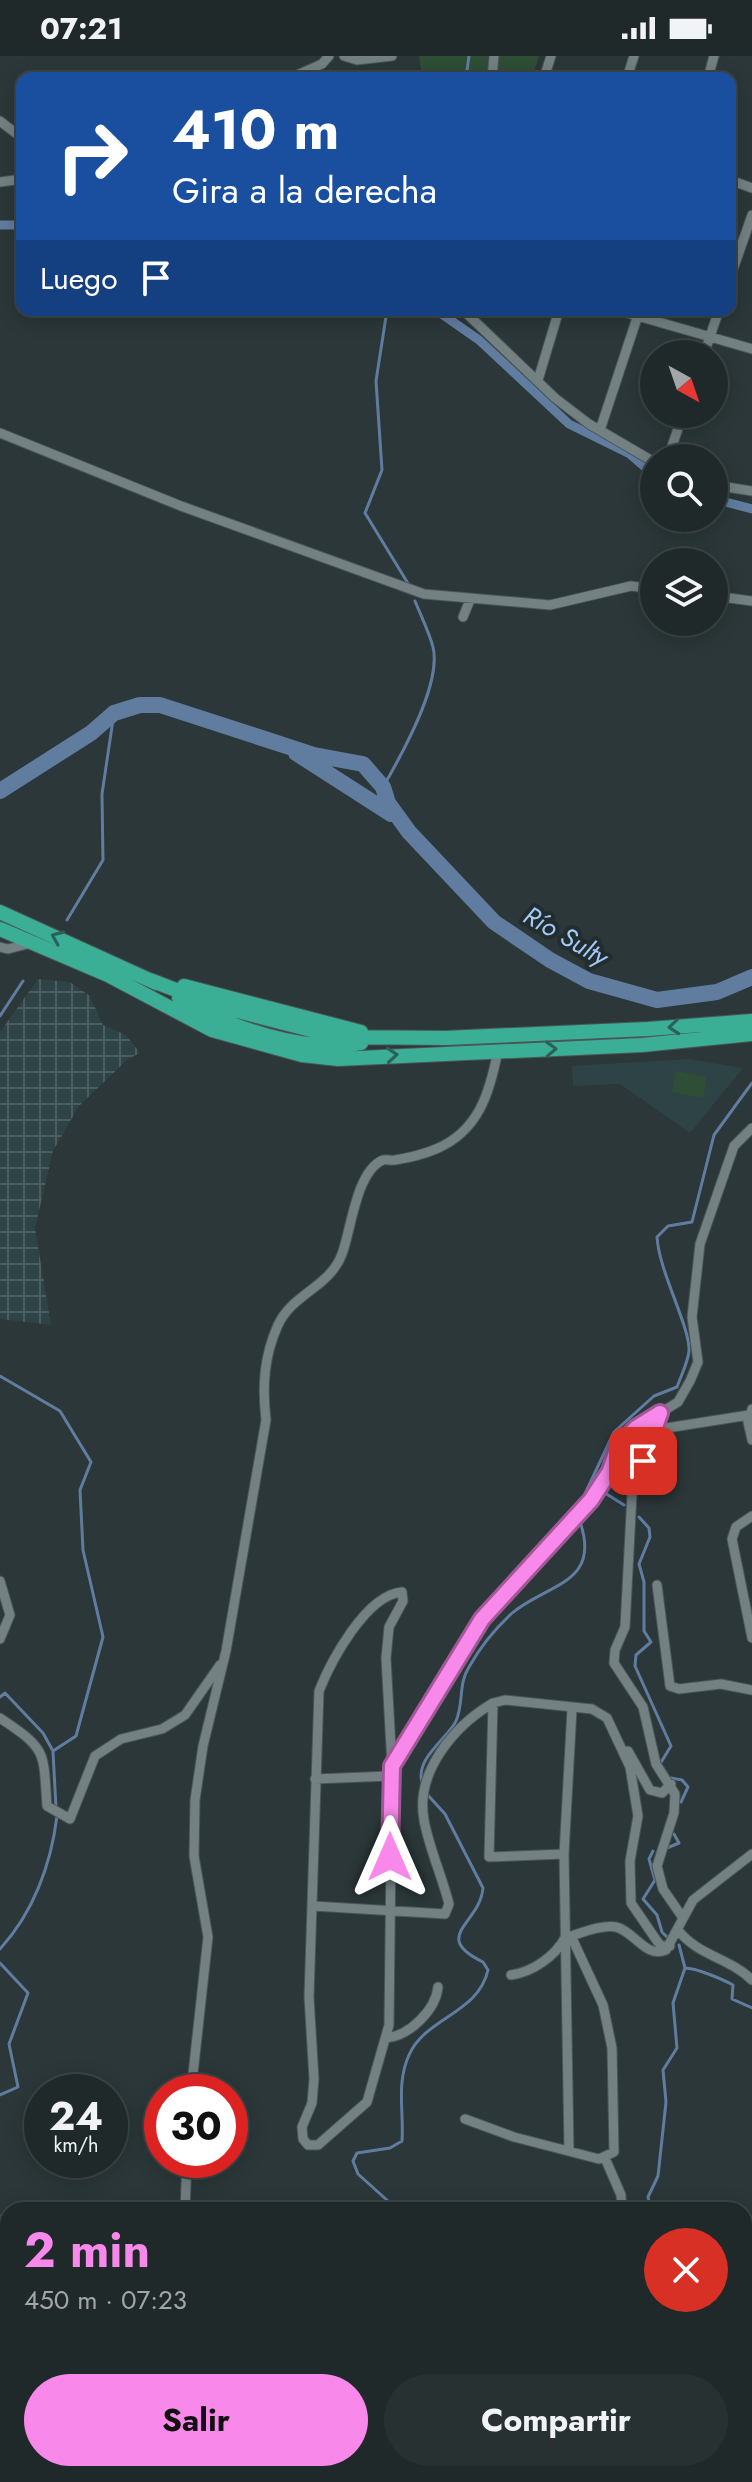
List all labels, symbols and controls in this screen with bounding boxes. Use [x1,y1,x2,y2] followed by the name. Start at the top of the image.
[40,7,123,50] text: 07:21
[172,89,339,170] text: 410 m
[40,104,144,208] icon: right
[172,164,437,216] text: Gira a la derecha
[134,256,178,300] icon: arrive
[40,257,118,300] text: Luego
[640,340,728,428] north arrow
[640,340,728,636] map controls
[640,444,728,532] button: search
[640,548,728,636] button: layers
[517,896,617,976] water label: Río Sulty
[51,930,65,946] one-way arrow
[667,1018,680,1035] one-way arrow
[545,1040,558,1057] one-way arrow
[386,1047,399,1064] one-way arrow
[609,1427,677,1495] pin
[621,1439,665,1483] icon: arrive
[348,1815,432,1899] position arrow
[144,2074,248,2178] speed limit sign: 30
[49,2087,103,2145] text: 24
[53,2131,99,2160] text: km/h
[24,2216,150,2285] text: 2 min
[644,2228,728,2312] button: close
[24,2281,187,2319] text: 450 m · 07:23
[24,2374,368,2466] button: Salir
[384,2374,728,2466] button: Compartir

